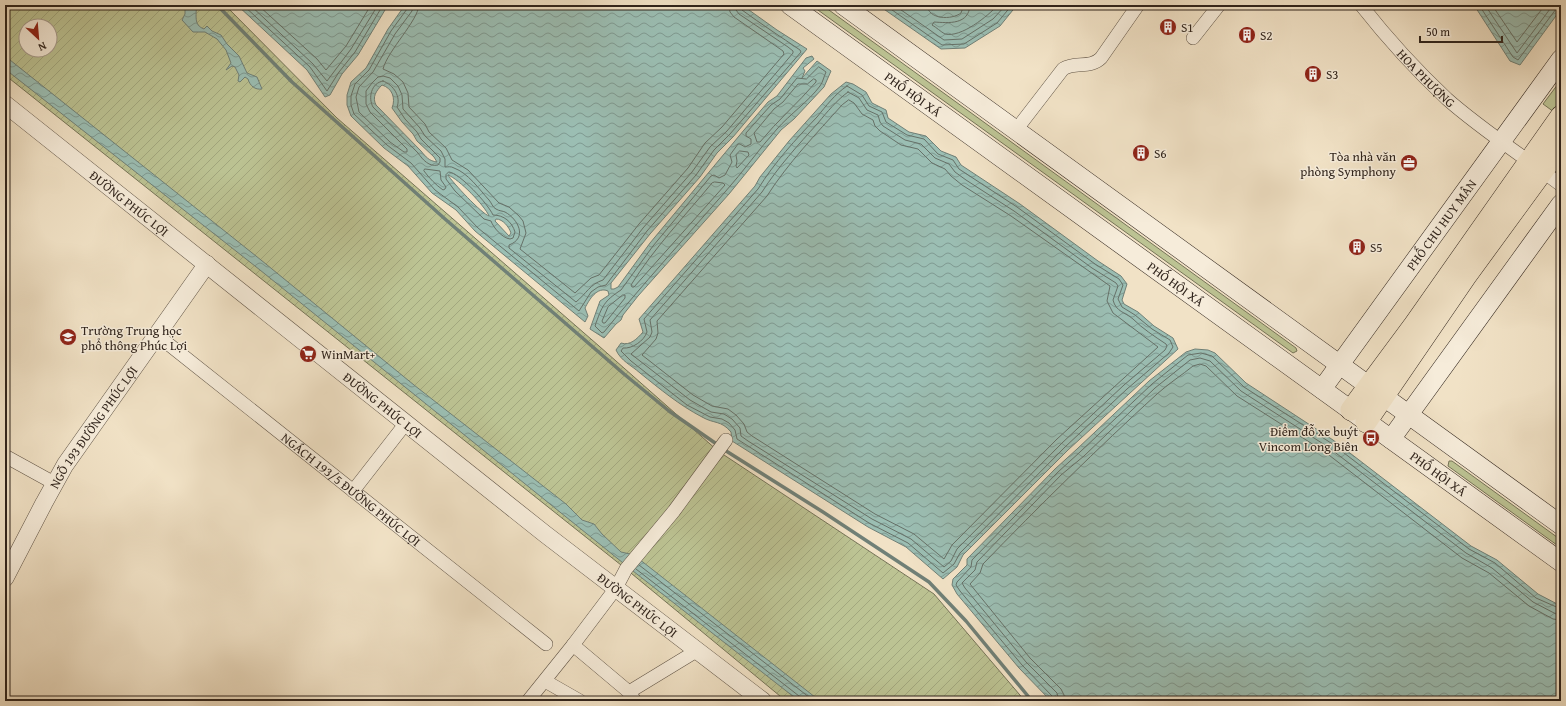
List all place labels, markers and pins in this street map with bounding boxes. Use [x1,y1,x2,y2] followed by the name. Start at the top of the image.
[1158,17,1178,37] building icon: S1
[1181,18,1194,37] place label: S1
[1237,25,1257,45] building icon: S2
[1260,26,1273,45] place label: S2
[1303,64,1323,84] building icon: S3
[1326,65,1339,84] place label: S3
[1131,143,1151,163] building icon: S6
[1154,144,1167,163] place label: S6
[1300,147,1397,181] place label: Tòa nhà văn phòng Symphony
[1399,153,1419,173] office icon: Tòa nhà văn phòng Symphony
[1347,237,1367,257] building icon: S5
[1370,238,1383,257] place label: S5
[81,321,187,355] place label: Trường Trung học phổ thông Phúc Lợi
[58,327,78,347] school or university icon: Trường Trung học phổ thông Phúc Lợi
[298,344,318,364] supermarket icon: WinMart+
[321,345,376,364] place label: WinMart+
[1259,422,1359,456] place label: Điểm đỗ xe buýt Vincom Long Biên
[1361,428,1381,448] bus stop icon: Điểm đỗ xe buýt Vincom Long Biên

